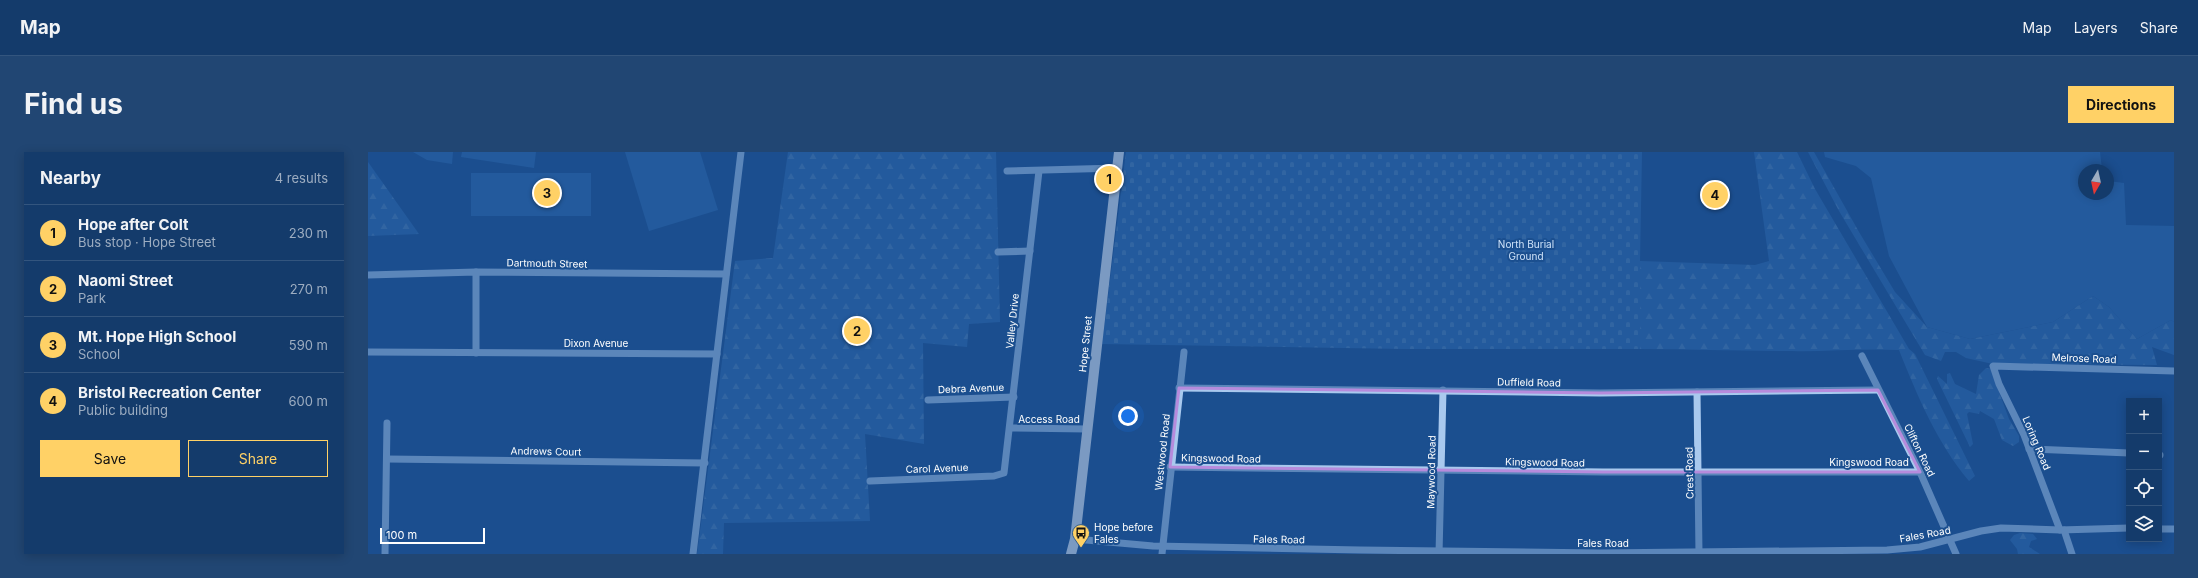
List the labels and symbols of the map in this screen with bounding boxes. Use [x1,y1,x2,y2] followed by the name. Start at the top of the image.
[1096,164,1122,194] pin: 1
[2078,164,2114,200] north arrow
[534,178,560,208] pin: 3
[1702,180,1728,210] pin: 4
[1498,238,1554,262] park label: North Burial Ground
[506,256,588,270] street label: Dartmouth Street
[1003,292,1021,349] street label: Valley Drive
[1076,315,1094,373] street label: Hope Street
[844,316,870,346] pin: 2
[564,337,629,349] street label: Dixon Avenue
[2051,351,2117,365] street label: Melrose Road
[1497,375,1561,389] street label: Duffield Road
[938,381,1005,395] street label: Debra Avenue
[1118,406,1138,426] your location
[1018,413,1080,425] street label: Access Road
[1152,413,1172,491] street label: Westwood Road
[2020,414,2054,472] street label: Loring Road
[1902,422,1938,478] street label: Clifton Road
[1424,435,1438,509] street label: Maywood Road
[510,444,582,458] street label: Andrews Court
[1683,447,1695,499] street label: Crest Road
[1181,451,1261,465] street label: Kingswood Road
[1505,455,1585,469] street label: Kingswood Road
[1829,456,1909,468] street label: Kingswood Road
[905,461,969,475] street label: Carol Avenue
[1094,521,1153,545] place label: Hope before Fales
[1071,523,1091,548] bus stop icon: Hope before Fales
[1898,524,1952,544] street label: Fales Road
[380,526,485,545] scale bar
[1253,533,1305,545] street label: Fales Road
[1577,537,1629,549] street label: Fales Road

